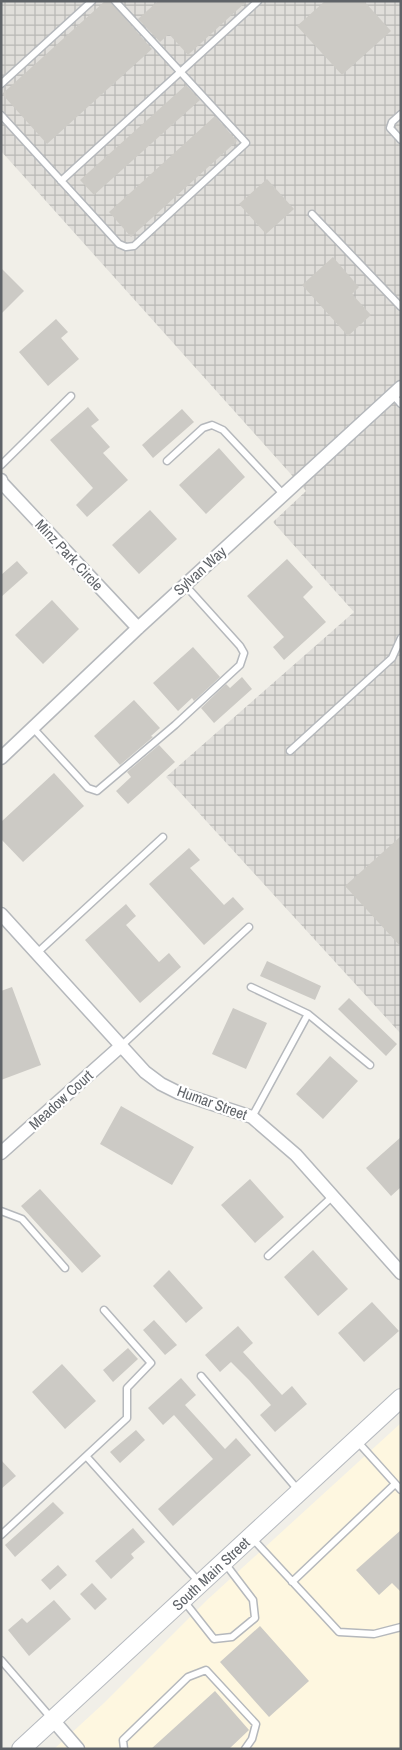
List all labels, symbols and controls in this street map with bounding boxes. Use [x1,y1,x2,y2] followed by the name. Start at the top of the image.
[31,514,108,595] street label: Minz Park Circle
[169,541,231,600] street label: Sylvan Way
[24,1065,98,1134] street label: Meadow Court
[174,1080,251,1125] street label: Humar Street
[167,1532,254,1615] street label: South Main Street

